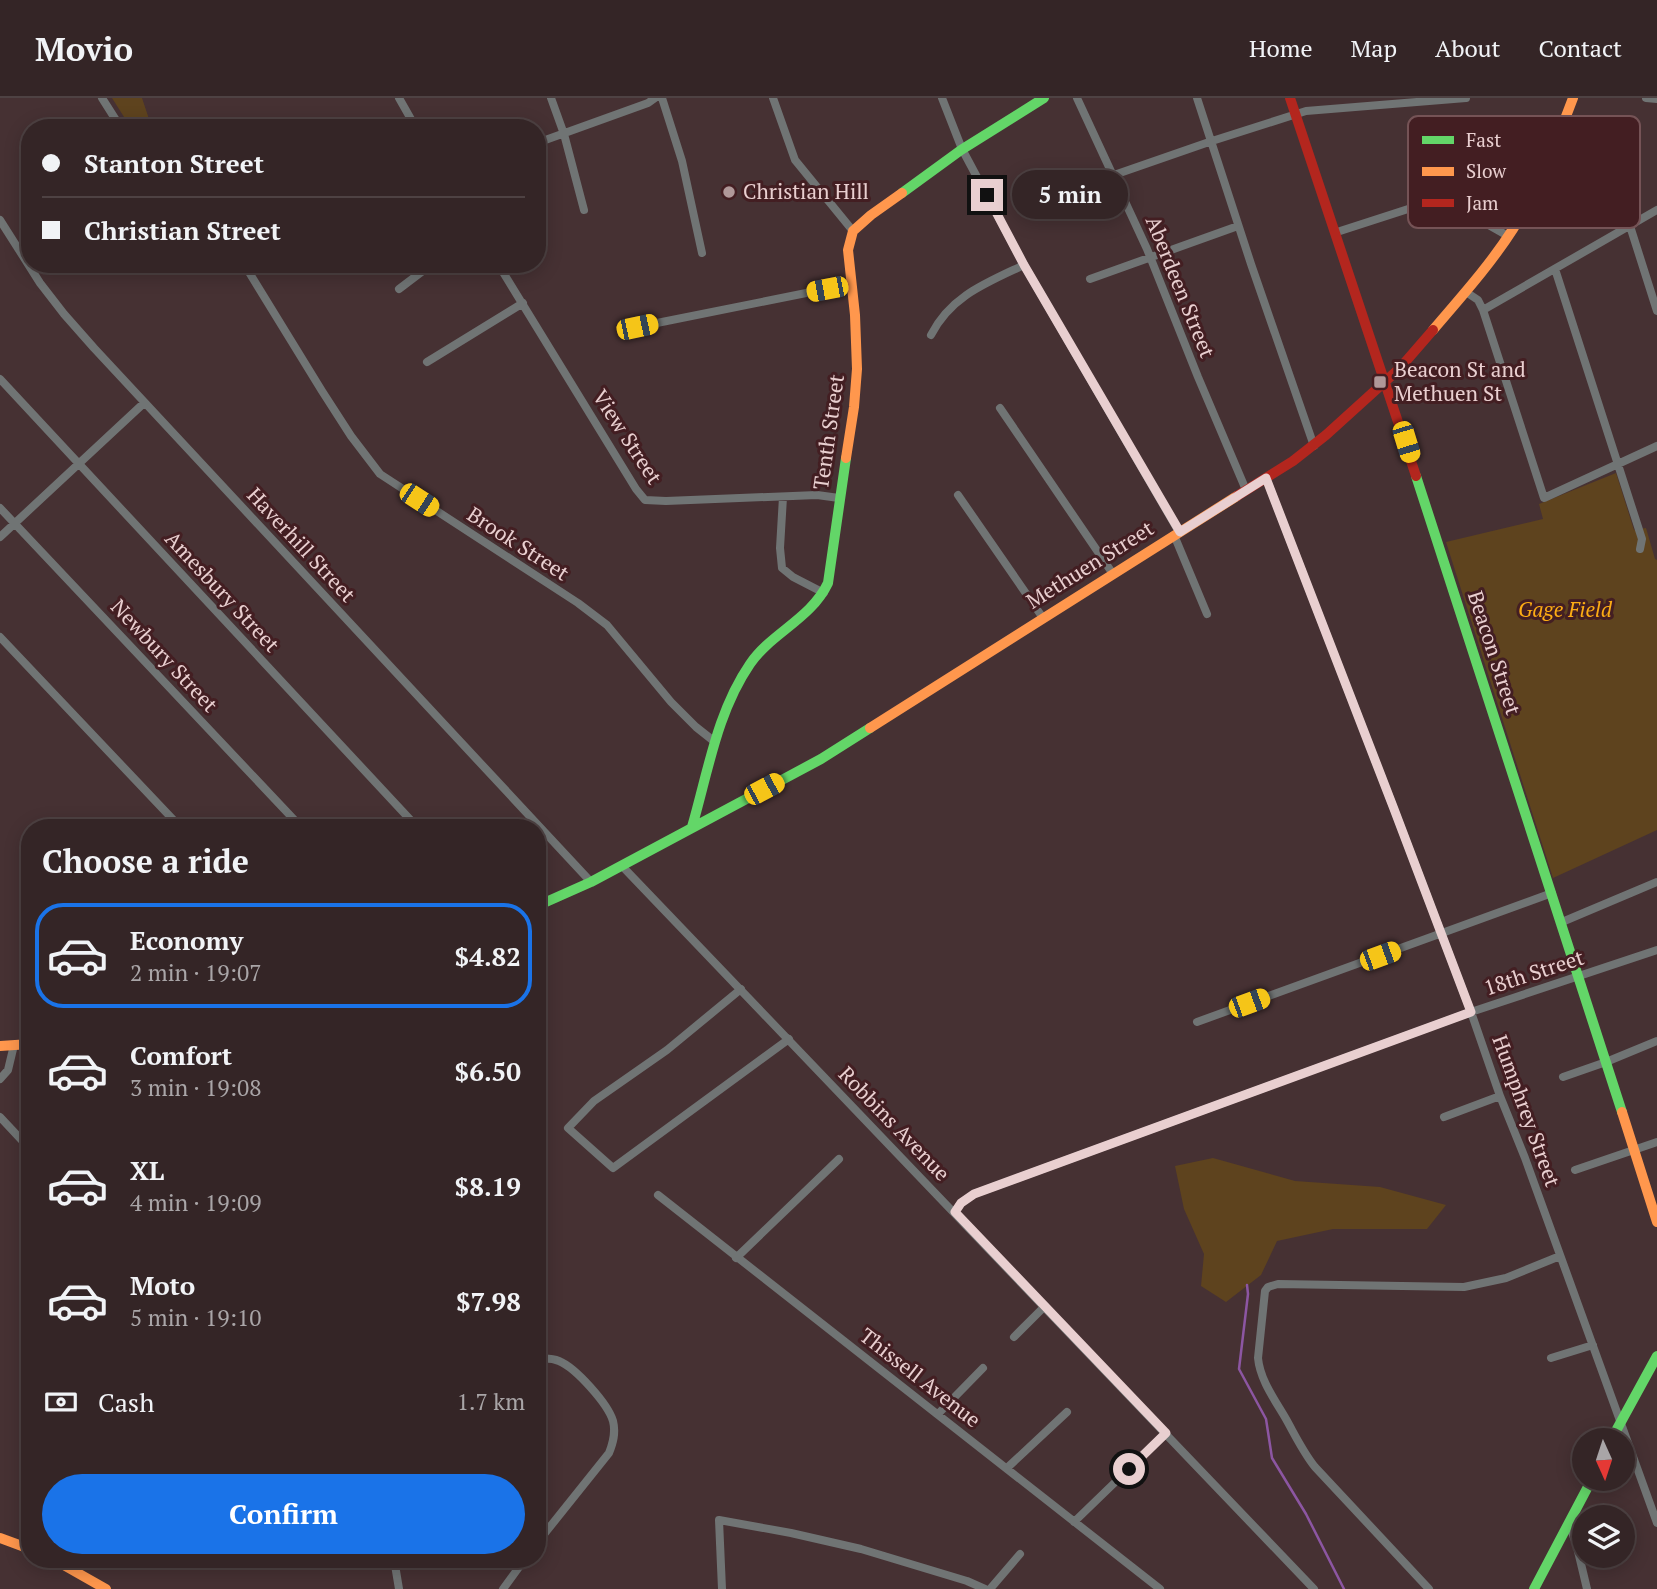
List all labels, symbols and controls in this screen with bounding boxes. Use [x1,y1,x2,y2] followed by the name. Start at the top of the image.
[35,27,133,70] text: Movio
[1249,32,1313,64] text: Home
[1351,32,1397,64] text: Map
[1435,32,1501,64] text: About
[1539,32,1622,64] text: Contact
[1408,116,1640,228] legend
[1466,127,1501,152] text: Fast
[84,146,264,180] text: Stanton Street
[1466,158,1507,183] text: Slow
[1012,170,1127,220] callout: 5 min
[743,177,869,205] place label: Christian Hill
[971,179,1003,211] route end
[1039,179,1101,210] text: 5 min
[721,184,737,200] marker: Christian Hill
[1466,190,1499,215] text: Jam
[1140,211,1222,362] street label: Aberdeen Street
[84,213,281,247] text: Christian Street
[805,275,850,303] car
[615,312,660,342] car
[1394,355,1526,407] place label: Beacon St and Methuen St
[806,372,850,491] street label: Tenth Street
[1372,374,1388,390] marker: Beacon St and Methuen St
[587,384,669,489] street label: View Street
[1390,419,1423,465] car
[396,480,443,520] car
[241,481,362,608] street label: Haverhill Street
[462,500,575,587] street label: Brook Street
[1021,514,1159,614] street label: Methuen Street
[159,525,286,658] street label: Amesbury Street
[1462,587,1528,718] street label: Beacon Street
[105,593,225,718] street label: Newbury Street
[1518,595,1613,623] park label: Gage Field
[741,770,788,808] car
[42,840,249,882] text: Choose a ride
[130,923,243,957] text: Economy
[46,924,109,987] icon: car
[455,939,521,973] text: $4.82
[1357,939,1404,973] car
[1480,943,1587,1001] street label: 18th Street
[130,957,262,988] text: 2 min · 19:07
[1226,986,1273,1020] car
[1486,1031,1567,1191] street label: Humphrey Street
[130,1038,232,1072] text: Comfort
[46,1039,109,1102] icon: car
[455,1054,521,1088] text: $6.50
[833,1060,956,1187] street label: Robbins Avenue
[130,1072,262,1103] text: 3 min · 19:08
[130,1153,164,1187] text: XL
[46,1154,109,1217] icon: car
[455,1169,521,1203] text: $8.19
[130,1187,262,1218] text: 4 min · 19:09
[130,1268,195,1302] text: Moto
[46,1269,109,1332] icon: car
[456,1284,521,1318] text: $7.98
[130,1302,262,1333] text: 5 min · 19:10
[854,1321,987,1433] street label: Thissell Avenue
[42,1383,80,1421] icon: cash
[98,1385,154,1419] text: Cash
[457,1386,525,1417] text: 1.7 km
[1572,1428,1634,1491] north arrow
[1572,1428,1635,1568] map controls
[1113,1453,1145,1485] route start
[42,1474,525,1554] button: Confirm
[1572,1505,1635,1568] button: layers

